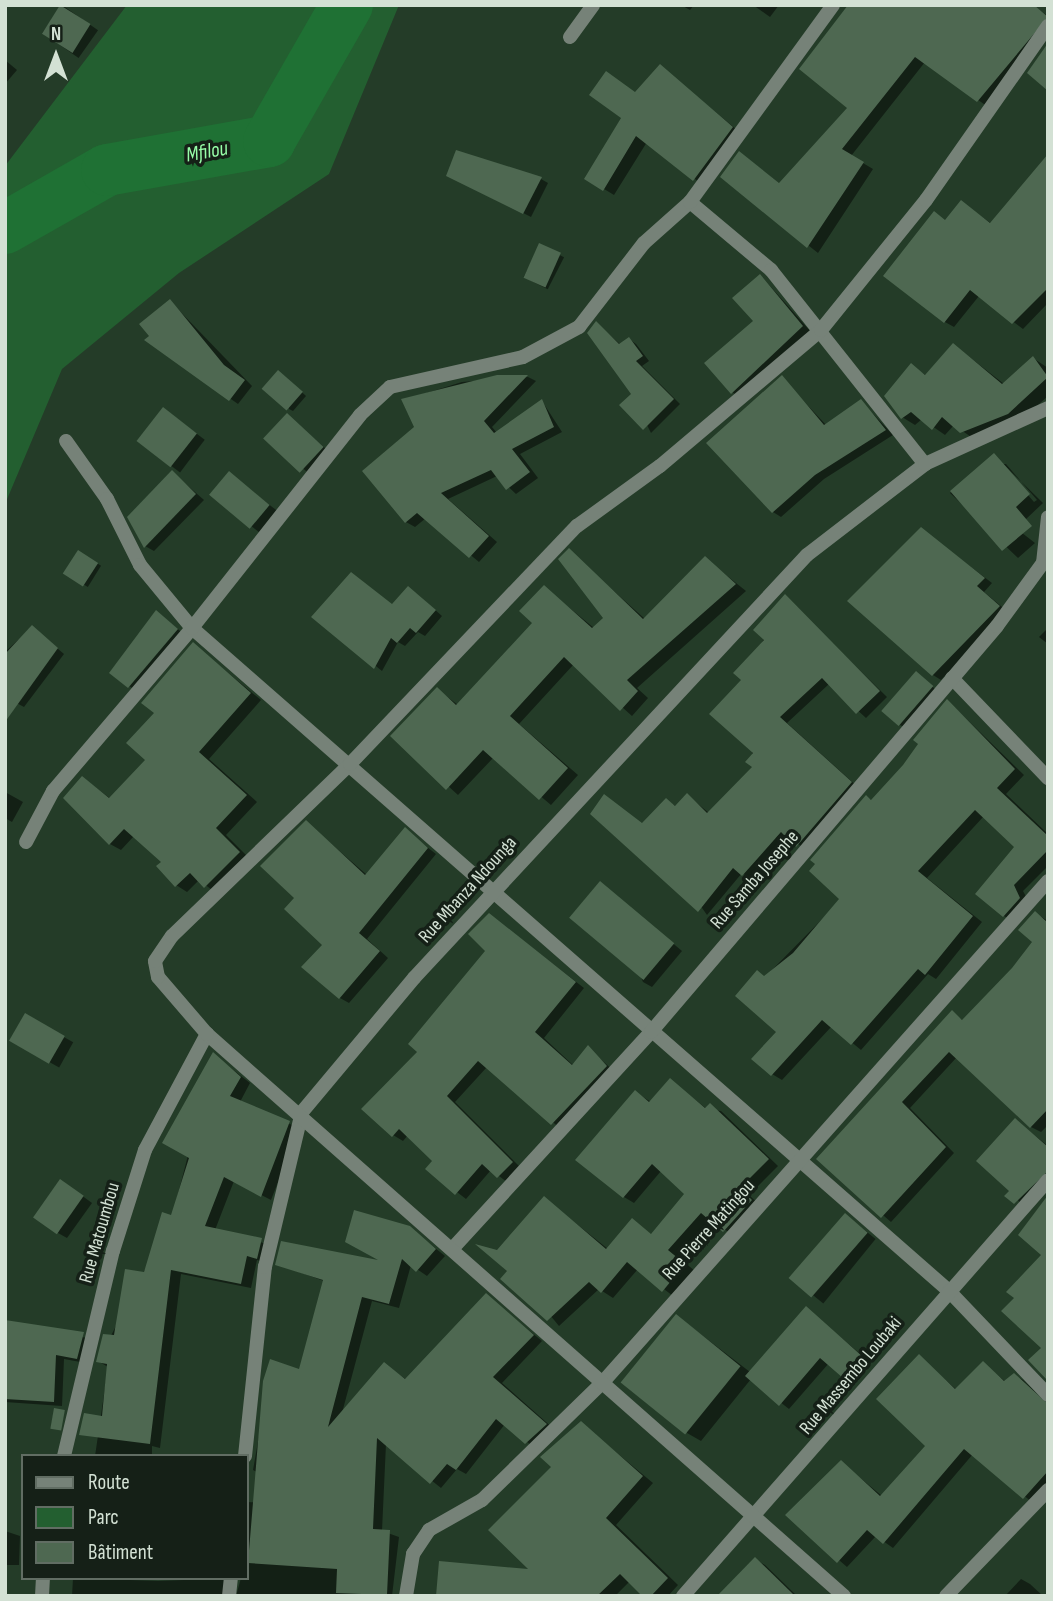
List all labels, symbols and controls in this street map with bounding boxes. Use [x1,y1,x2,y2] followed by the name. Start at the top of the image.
[21,21,91,91] north arrow
[51,23,61,46] text: N
[184,136,230,168] water label: Mfilou
[706,826,804,934] street label: Rue Samba Josephe
[414,832,522,948] street label: Rue Mbanza Ndounga
[658,1175,760,1285] street label: Rue Pierre Matingou
[75,1180,125,1286] street label: Rue Matoumbou
[795,1312,907,1440] street label: Rue Massembo Loubaki
[21,1454,248,1580] legend
[88,1470,130,1495] text: Route
[88,1505,119,1530] text: Parc
[88,1540,153,1565] text: Bâtiment

